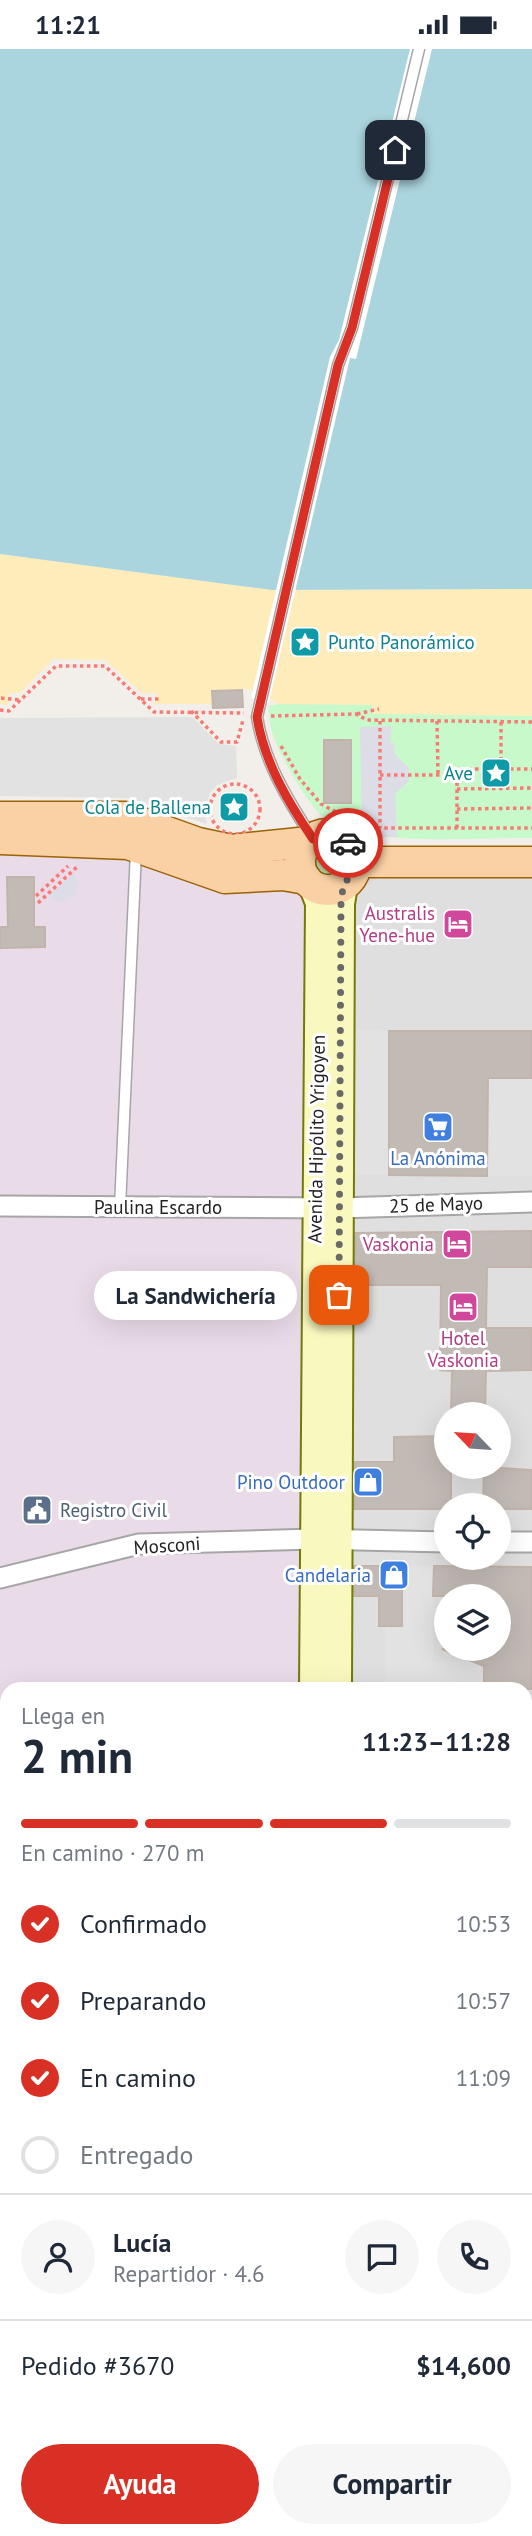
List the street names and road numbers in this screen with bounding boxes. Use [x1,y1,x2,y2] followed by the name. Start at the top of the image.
[302,1034,330,1244] street label: Avenida Hipólito Yrigoyen
[389,1190,483,1218] street label: 25 de Mayo
[94,1195,222,1219] street label: Paulina Escardo
[133,1531,201,1559] street label: Mosconi

